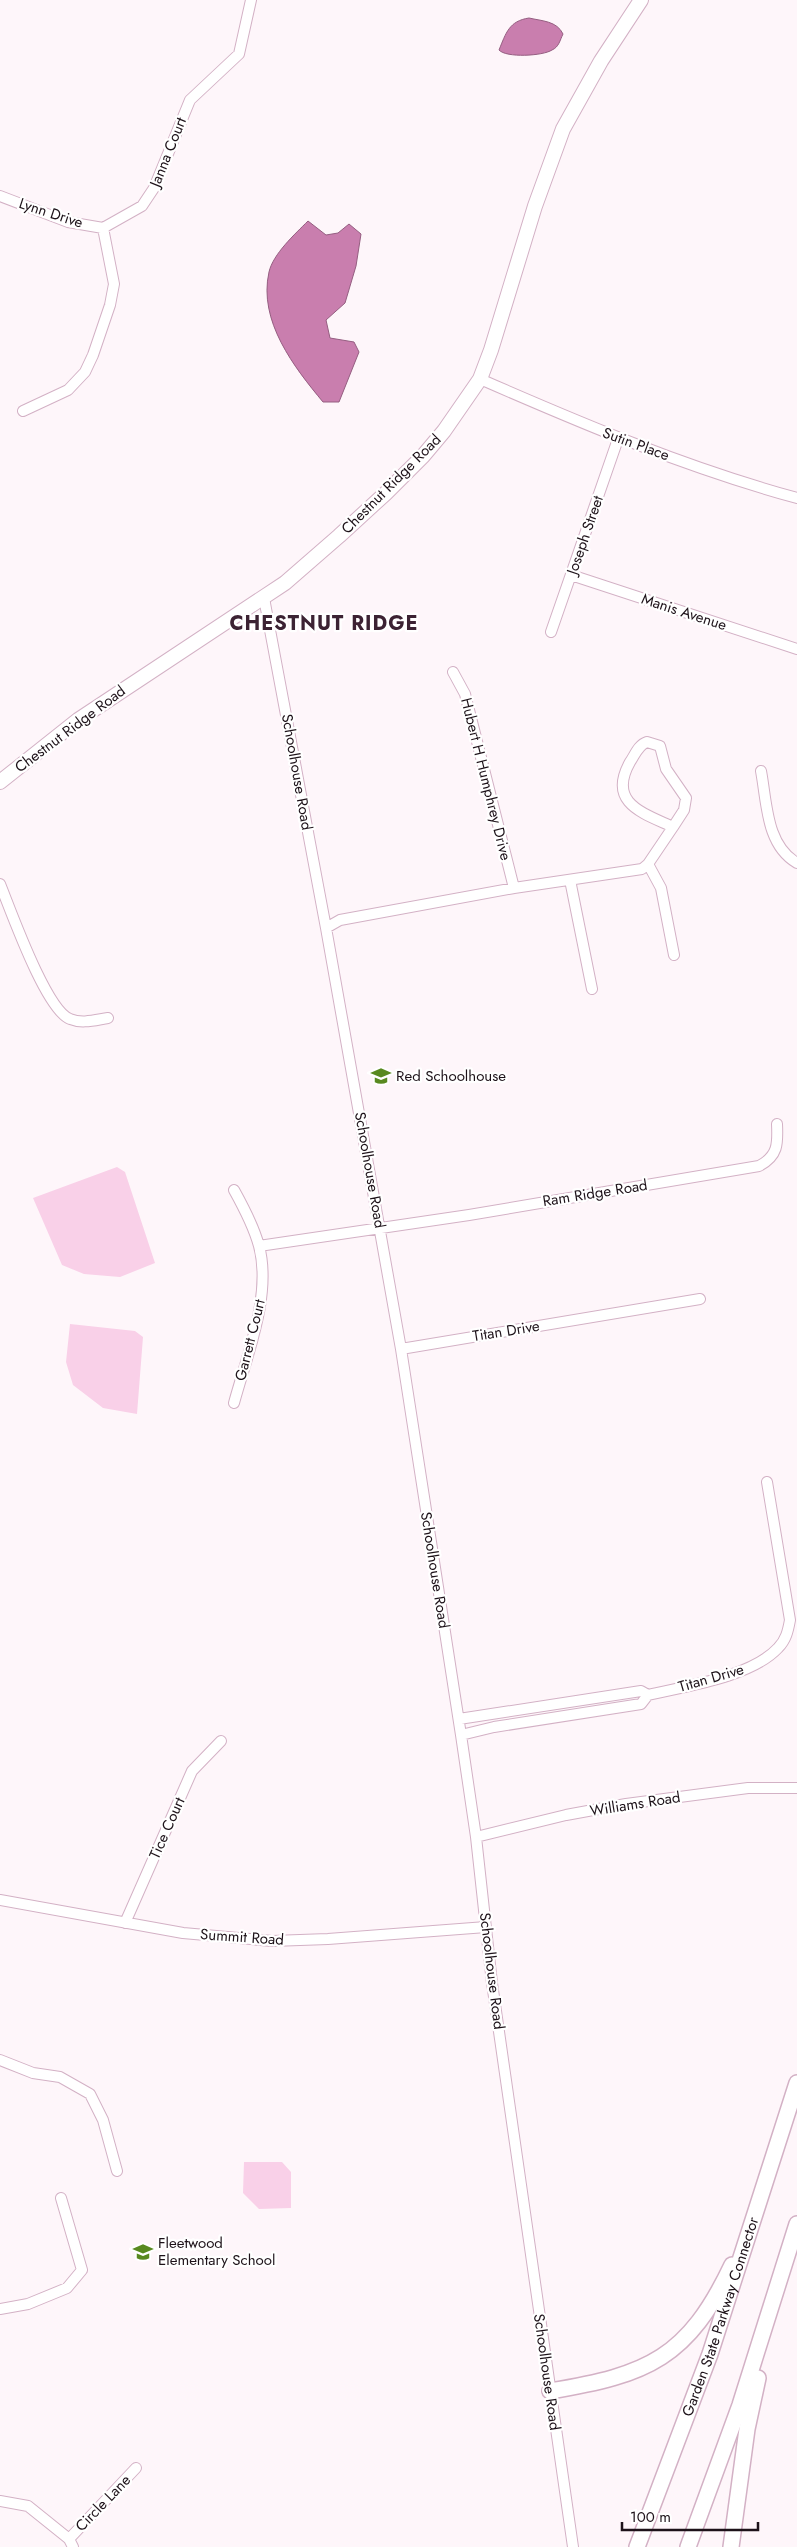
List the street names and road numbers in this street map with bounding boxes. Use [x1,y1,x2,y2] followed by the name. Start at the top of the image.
[143,114,192,192] street label: Janna Court
[16,192,86,234] street label: Lynn Drive
[599,422,673,466] street label: Sutin Place
[336,429,446,539] street label: Chestnut Ridge Road
[561,492,609,579] street label: Joseph Street
[639,588,730,636] street label: Manis Avenue
[10,680,130,778] street label: Chestnut Ridge Road
[455,695,517,863] street label: Hubert H Humphrey Drive
[276,712,318,832] street label: Schoolhouse Road
[349,1110,391,1230] street label: Schoolhouse Road
[541,1174,649,1212] street label: Ram Ridge Road
[229,1296,271,1383] street label: Garrett Court
[471,1315,541,1347] street label: Titan Drive
[415,1510,455,1630] street label: Schoolhouse Road
[676,1658,747,1698] street label: Titan Drive
[588,1786,682,1822] street label: Williams Road
[144,1793,191,1862] street label: Tice Court
[474,1911,510,2031] street label: Schoolhouse Road
[199,1923,285,1951] street label: Summit Road
[676,2213,765,2420] street label: Garden State Parkway Connector
[528,2312,566,2432] street label: Schoolhouse Road
[70,2469,136,2536] street label: Circle Lane

